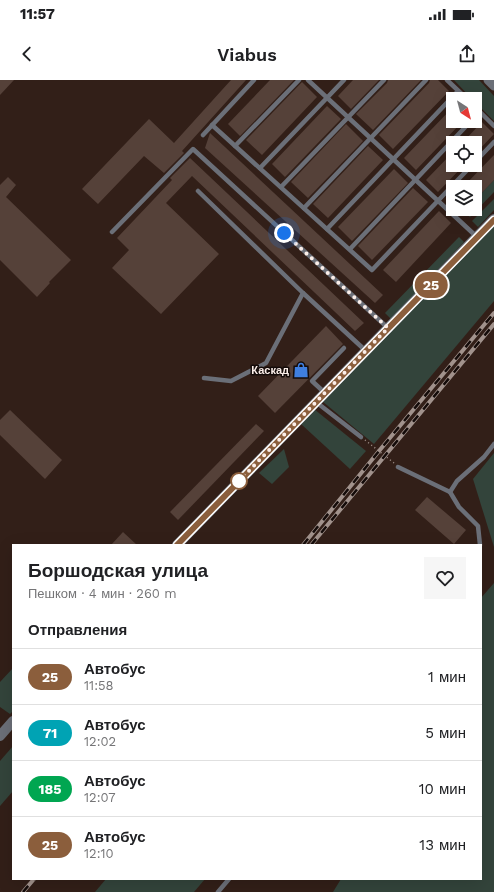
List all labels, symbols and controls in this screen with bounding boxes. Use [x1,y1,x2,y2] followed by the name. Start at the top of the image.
[20,5,55,23] text: 11:57
[16,43,38,65] icon: back
[456,43,478,65] icon: share
[217,44,277,65] text: Viabus
[446,92,482,128] north arrow
[446,92,482,216] map controls
[446,136,482,172] button: locate
[446,180,482,216] button: layers
[274,223,294,243] your location
[413,272,449,298] line badge: 25
[423,277,439,293] text: 25
[292,361,310,379] shop icon: Каскад
[251,364,289,377] place label: Каскад
[230,472,248,490] unlabelled marker
[424,557,466,599] button: heart
[28,559,208,582] text: Боршодская улица
[28,586,177,601] text: Пешком · 4 мин · 260 m
[28,621,127,639] text: Отправления
[84,660,146,678] text: Автобус
[428,668,466,686] text: 1 мин
[42,669,58,685] text: 25
[84,678,114,693] text: 11:58
[84,716,146,734] text: Автобус
[425,724,466,742] text: 5 мин
[43,725,57,741] text: 71
[84,734,116,749] text: 12:02
[84,772,146,790] text: Автобус
[419,780,466,798] text: 10 мин
[39,781,61,797] text: 185
[84,790,116,805] text: 12:07
[84,828,146,846] text: Автобус
[419,836,466,854] text: 13 мин
[42,837,58,853] text: 25
[84,846,114,861] text: 12:10

